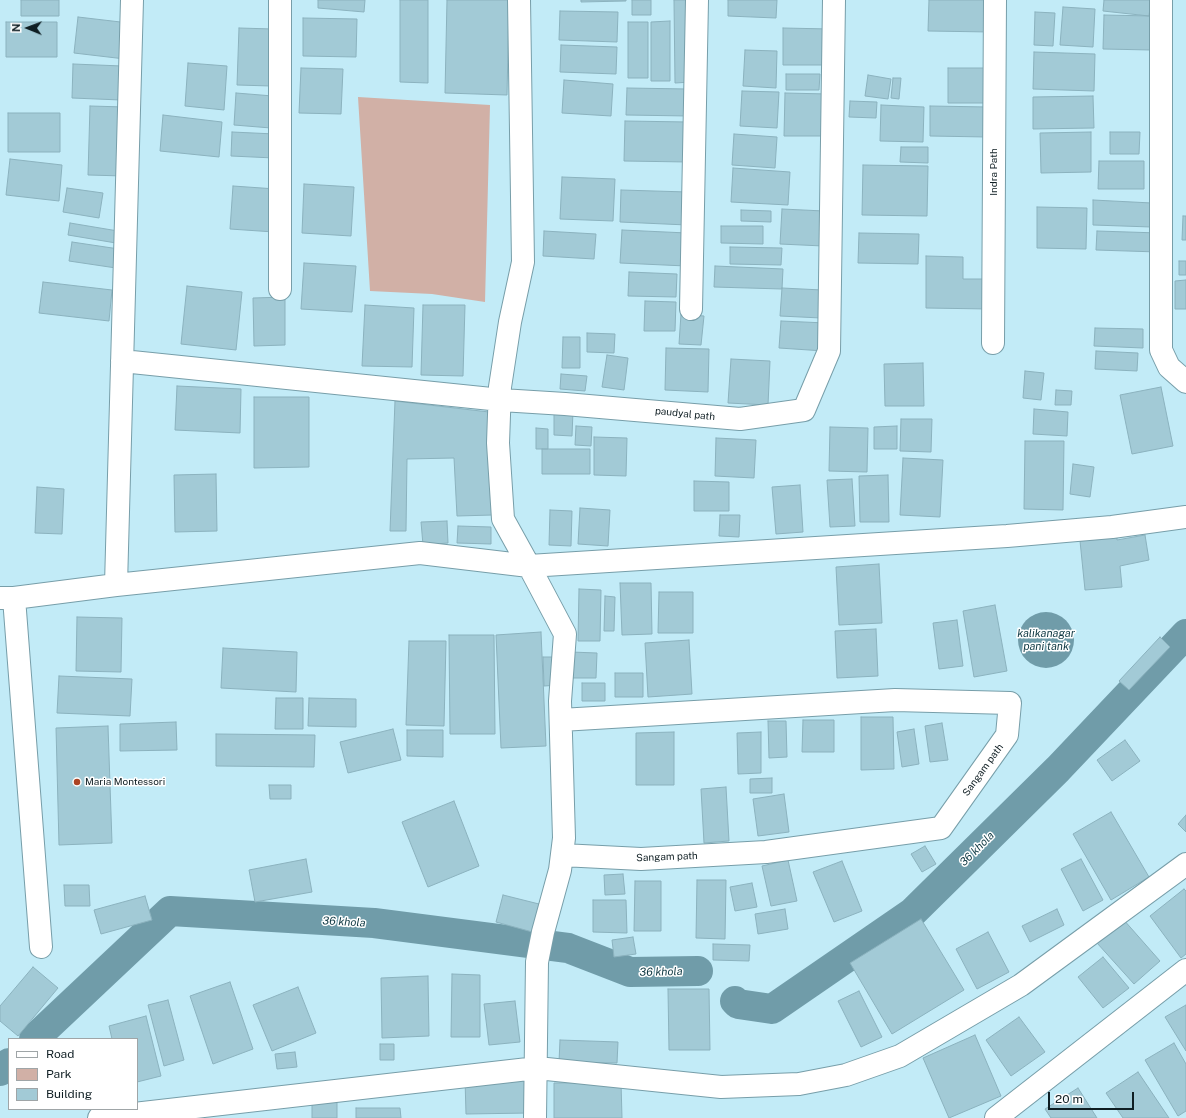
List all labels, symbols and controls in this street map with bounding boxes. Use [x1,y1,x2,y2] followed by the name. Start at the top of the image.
[8,8,48,48] north arrow
[10,23,22,32] text: N
[988,148,1000,196] street label: Indra Path
[654,405,716,423] street label: paudyal path
[1017,627,1075,653] water label: kalikanagar pani tank
[960,742,1006,798] street label: Sangam path
[85,776,165,788] place label: Maria Montessori
[72,777,82,787] marker: Maria Montessori
[957,829,997,869] water label: 36 khola
[636,850,698,864] street label: Sangam path
[322,914,366,930] water label: 36 khola
[639,965,683,979] water label: 36 khola
[8,1038,138,1110] legend
[46,1047,74,1061] text: Road
[46,1067,72,1081] text: Park
[1050,1084,1136,1110] scale bar
[46,1087,92,1101] text: Building
[1055,1092,1083,1106] text: 20 m

